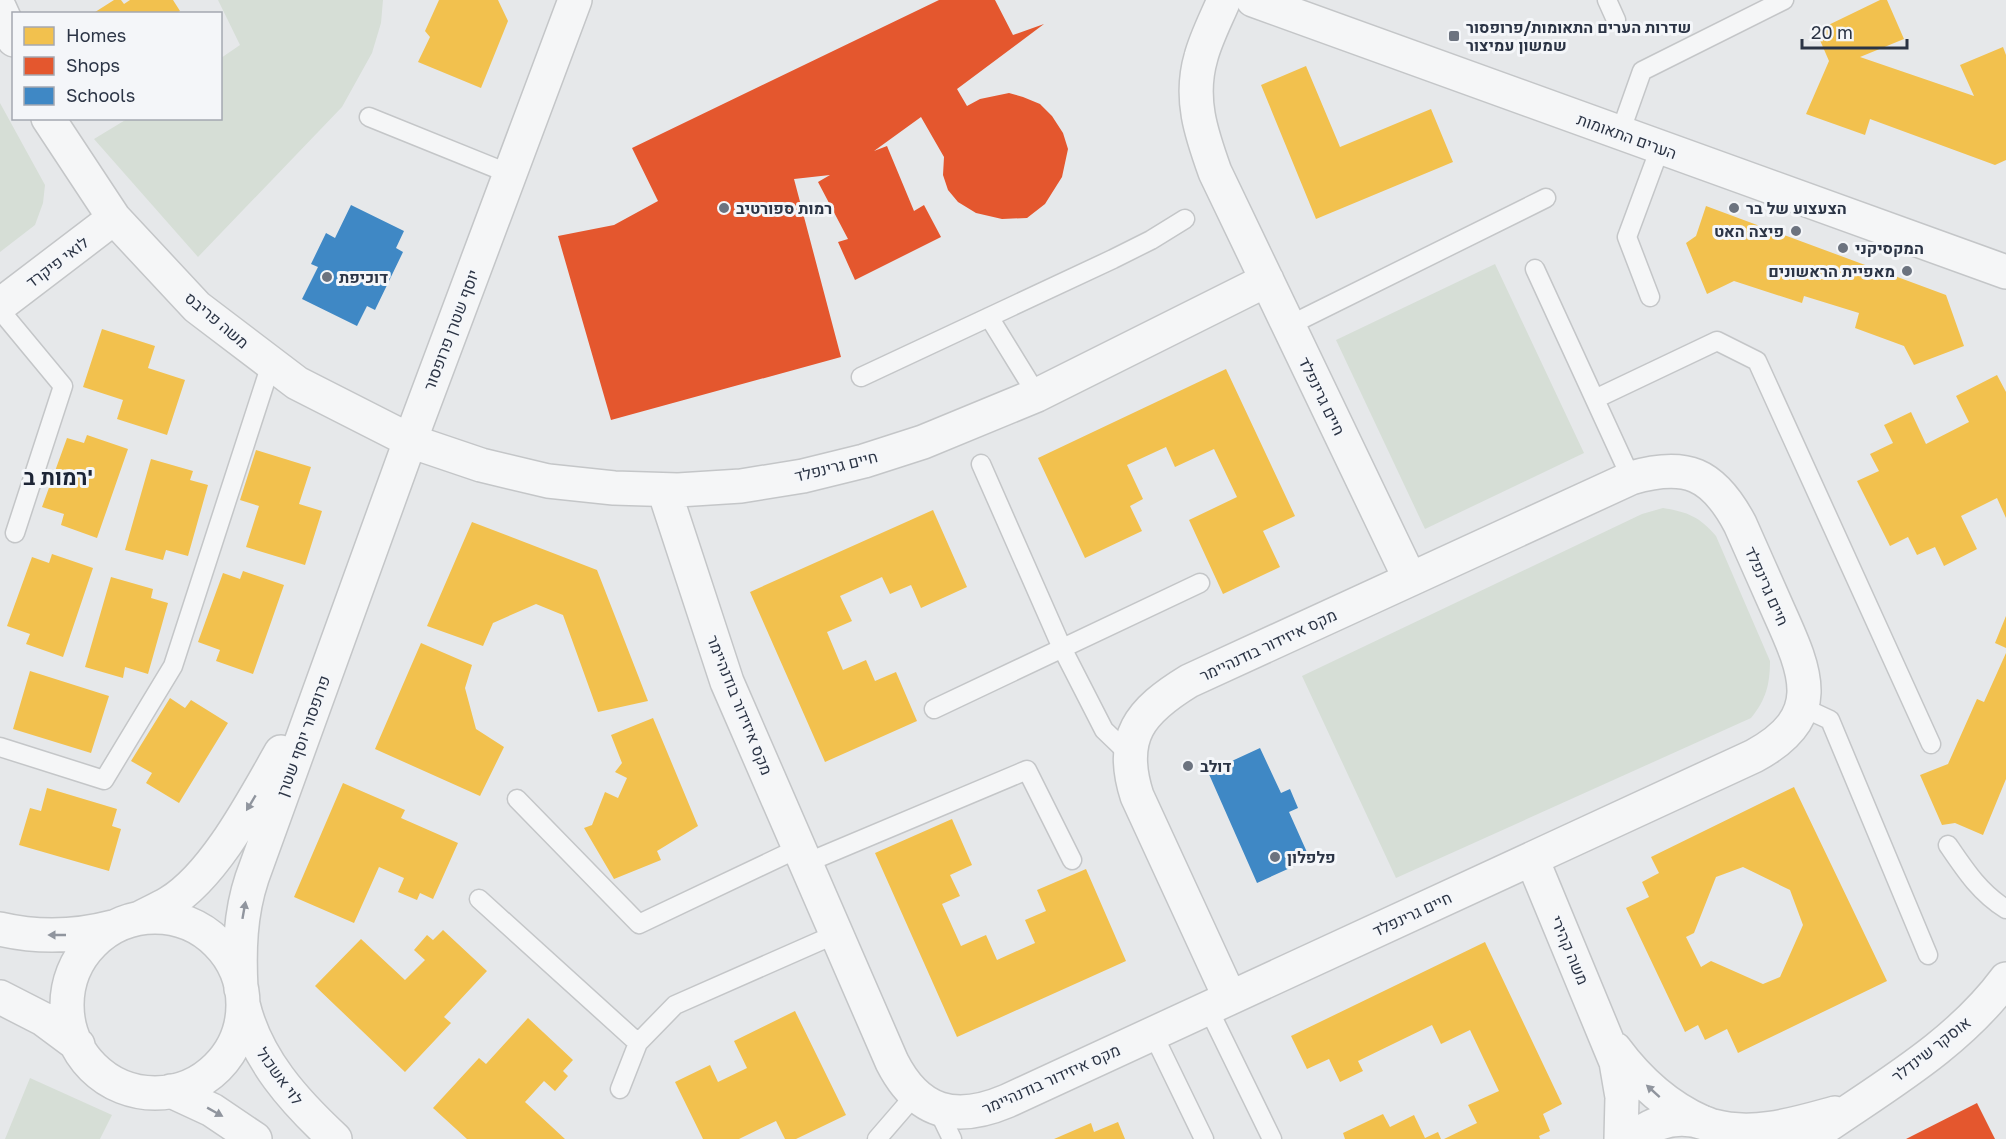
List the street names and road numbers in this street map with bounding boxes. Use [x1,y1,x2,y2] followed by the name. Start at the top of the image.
[1574,109,1680,163] street label: הערים התאומות
[22,232,92,292] street label: לואי פיקרד
[419,267,483,393] street label: יוסף שטרן פרופסור
[181,287,253,353] street label: משה פריבס
[1294,354,1350,438] street label: חיים גרינפלד
[792,446,880,486] street label: חיים גרינפלד
[1741,543,1793,629] street label: חיים גרינפלד
[1196,604,1340,686] street label: מקס איזידור בודנהיימר
[703,632,777,778] street label: מקס איזידור בודנהיימר
[272,673,334,799] street label: פרופסור יוסף שטרן
[1369,887,1455,941] street label: חיים גרינפלד
[1547,912,1593,988] street label: משה קהירי
[1888,1012,1974,1086] street label: אוסקר שינדלר
[979,1040,1123,1118] street label: מקס איזידור בודנהיימר
[252,1043,308,1109] street label: לוי אשכול

